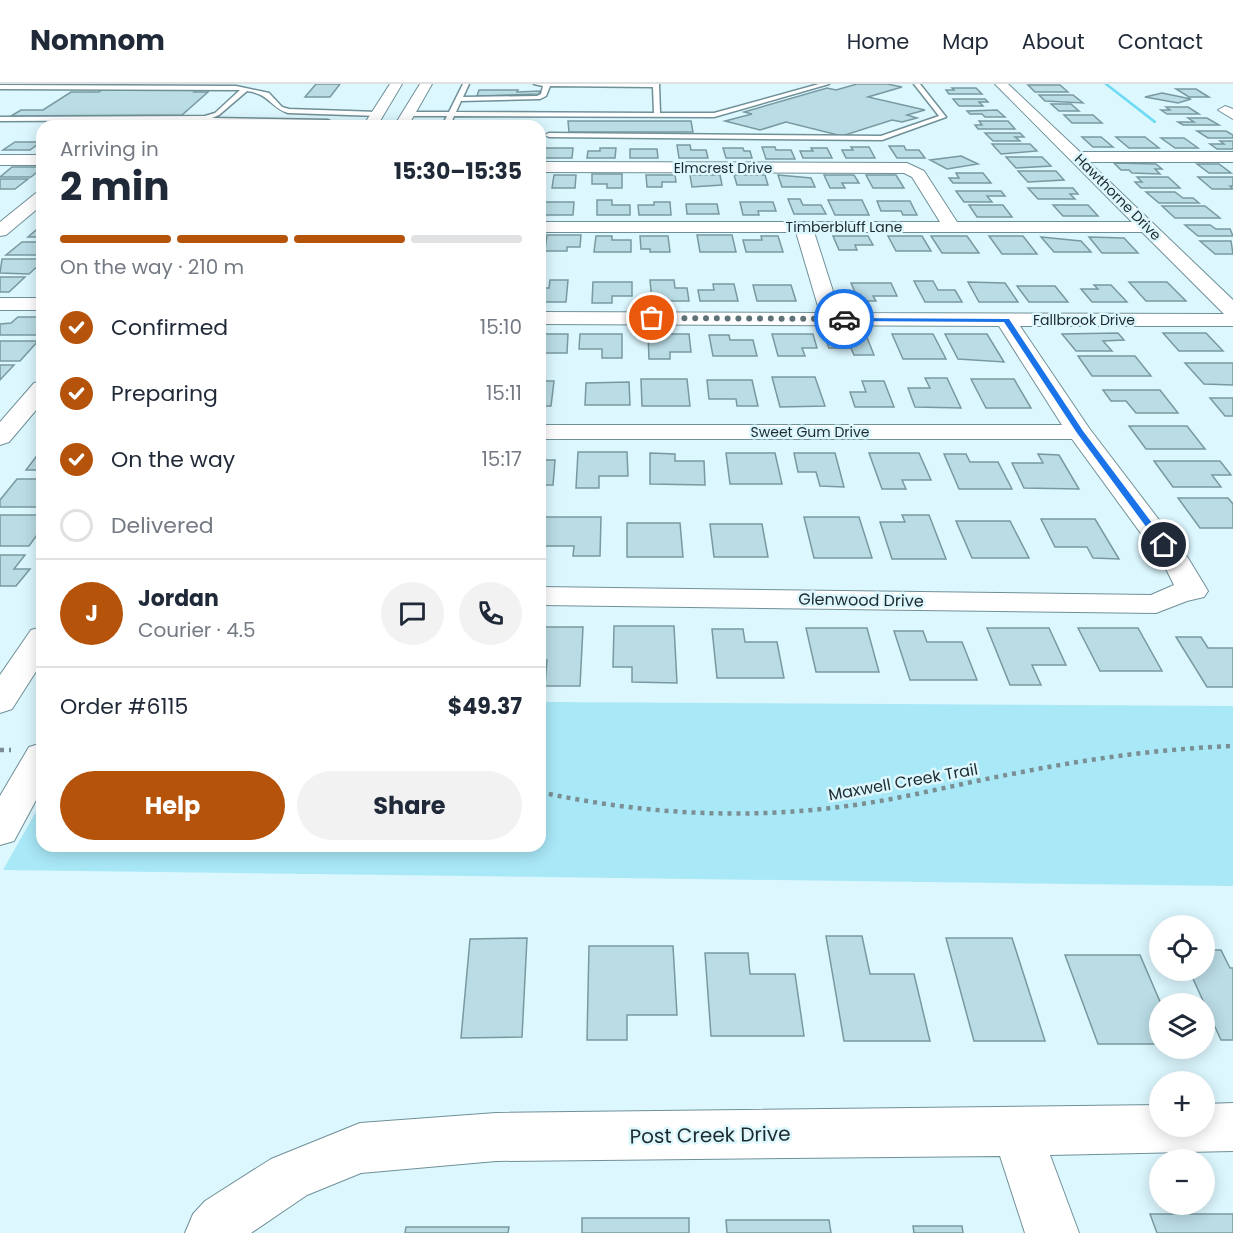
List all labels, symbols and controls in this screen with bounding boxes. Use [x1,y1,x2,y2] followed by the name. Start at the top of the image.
[30,21,165,60] text: Nomnom
[847,27,909,56] text: Home
[942,27,989,56] text: Map
[1022,27,1085,56] text: About
[1118,27,1203,56] text: Contact
[60,135,159,163] text: Arriving in
[1070,149,1166,245] street label: Hawthorne Drive
[394,156,522,187] text: 15:30–15:35
[674,158,773,178] street label: Elmcrest Drive
[60,159,170,214] text: 2 min
[786,217,903,237] street label: Timberbluff Lane
[60,253,244,281] text: On the way · 210 m
[814,289,874,349] courier
[626,292,677,343] pin
[635,301,668,334] icon: bag
[828,303,861,336] icon: car
[1033,310,1135,330] street label: Fallbrook Drive
[60,311,93,344] icon: check
[111,312,228,343] text: Confirmed
[480,313,522,341] text: 15:10
[60,377,93,410] icon: check
[111,378,218,409] text: Preparing
[486,379,522,407] text: 15:11
[751,422,870,442] street label: Sweet Gum Drive
[60,443,93,476] icon: check
[111,444,235,475] text: On the way
[481,445,522,473] text: 15:17
[111,510,214,541] text: Delivered
[1138,519,1189,570] pin
[1147,528,1180,561] icon: home
[381,582,444,645] button: chat
[459,582,522,645] button: phone
[138,583,219,614] text: Jordan
[798,587,924,613] street label: Glenwood Drive
[85,598,98,629] text: J
[138,616,256,644] text: Courier · 4.5
[60,691,188,722] text: Order #6115
[448,691,522,722] text: $49.37
[826,758,980,806] street label: Maxwell Creek Trail
[60,771,285,840] button: Help
[297,771,522,840] button: Share
[1149,915,1215,1215] map controls
[1149,915,1215,981] button: locate
[1149,993,1215,1059] button: layers
[1149,1071,1215,1137] button: +
[629,1120,791,1150] street label: Post Creek Drive
[1149,1149,1215,1215] button: −

